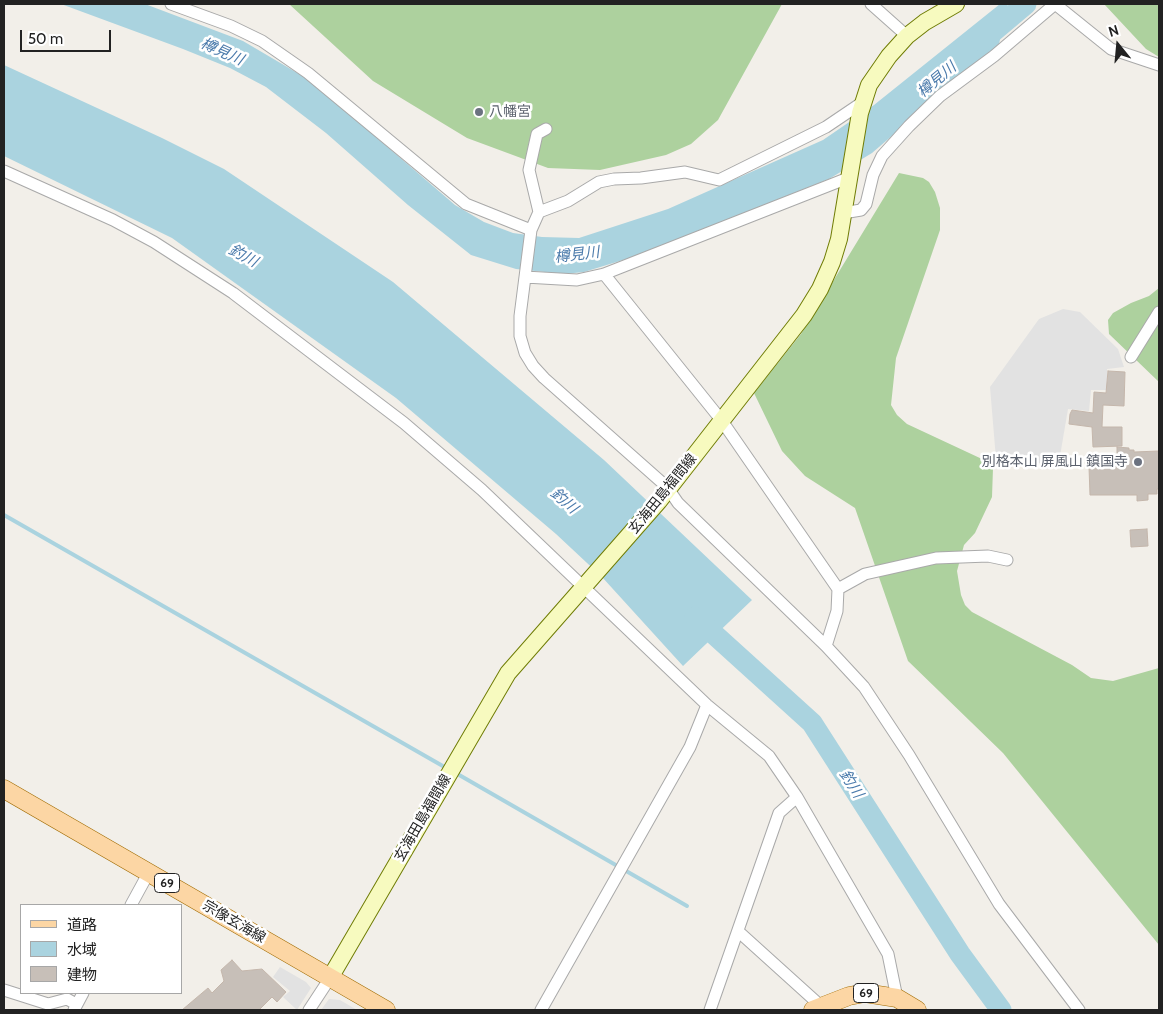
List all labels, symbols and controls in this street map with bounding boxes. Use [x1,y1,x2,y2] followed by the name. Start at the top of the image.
[22,20,114,52] scale bar
[1093,20,1143,70] north arrow
[1106,21,1121,41] text: N
[28,30,63,48] text: 50 m
[198,35,246,69] water label: 樽見川
[914,59,960,101] water label: 樽見川
[489,104,531,120] place label: 八幡宮
[473,106,485,118] marker: 八幡宮
[226,241,260,271] water label: 釣川
[554,243,600,267] water label: 樽見川
[626,451,700,537] street label: 玄海田島福間線
[982,454,1128,470] place label: 別格本山 屏風山 鎮国寺
[1132,456,1144,468] marker: 別格本山 屏風山 鎮国寺
[547,484,581,518] water label: 釣川
[835,767,867,801] water label: 釣川
[391,771,455,865] street label: 玄海田島福間線
[154,874,180,892] road number: 69
[199,897,269,947] street label: 宗像玄海線
[20,904,182,994] legend
[67,916,97,934] text: 道路
[67,941,97,959] text: 水域
[67,966,97,984] text: 建物
[854,984,878,1002] road number: 69

